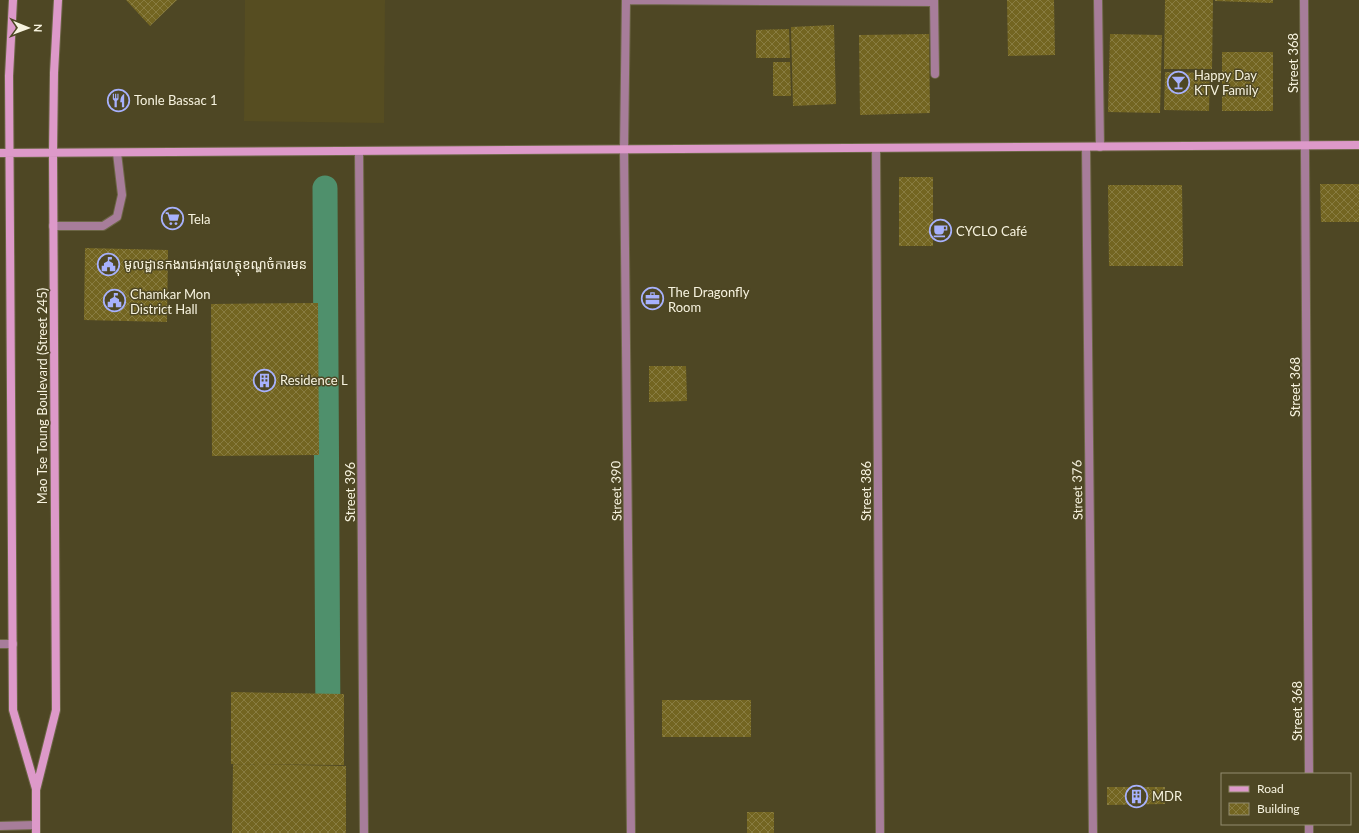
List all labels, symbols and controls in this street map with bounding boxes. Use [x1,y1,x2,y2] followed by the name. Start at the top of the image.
[8,8,48,48] north arrow
[32,24,45,33] text: N
[1285,33,1301,93] street label: Street 368
[1194,67,1259,98] place label: Happy Day KTV Family
[1165,69,1191,95] bar icon: Happy Day KTV Family
[105,87,131,113] restaurant icon: Tonle Bassac 1
[134,92,218,108] place label: Tonle Bassac 1
[160,206,186,232] supermarket icon: Tela
[188,211,210,227] place label: Tela
[928,218,954,244] cafe icon: CYCLO Café
[956,223,1027,239] place label: CYCLO Café
[95,251,121,277] public building icon: មូលដ្ឋានកងរាជអាវុធហត្ថុខណ្ឌចំការមន
[124,256,307,276] place label: មូលដ្ឋានកងរាជអាវុធហត្ថុខណ្ឌចំការមន
[668,284,750,315] place label: The Dragonfly Room
[130,286,210,317] place label: Chamkar Mon District Hall
[640,286,666,312] office icon: The Dragonfly Room
[34,288,50,504] street label: Mao Tse Toung Boulevard (Street 245)
[102,288,128,314] public building icon: Chamkar Mon District Hall
[1287,357,1303,417] street label: Street 368
[252,367,278,393] building icon: Residence L
[280,372,348,388] place label: Residence L
[607,460,625,521] street label: Street 390
[1068,460,1086,520] street label: Street 376
[858,461,874,521] street label: Street 386
[342,462,358,522] street label: Street 396
[1289,681,1305,741] street label: Street 368
[1221,773,1351,825] legend
[1257,781,1284,796] text: Road
[1123,783,1149,809] building icon: MDR
[1152,788,1183,804] place label: MDR
[1257,801,1300,816] text: Building

